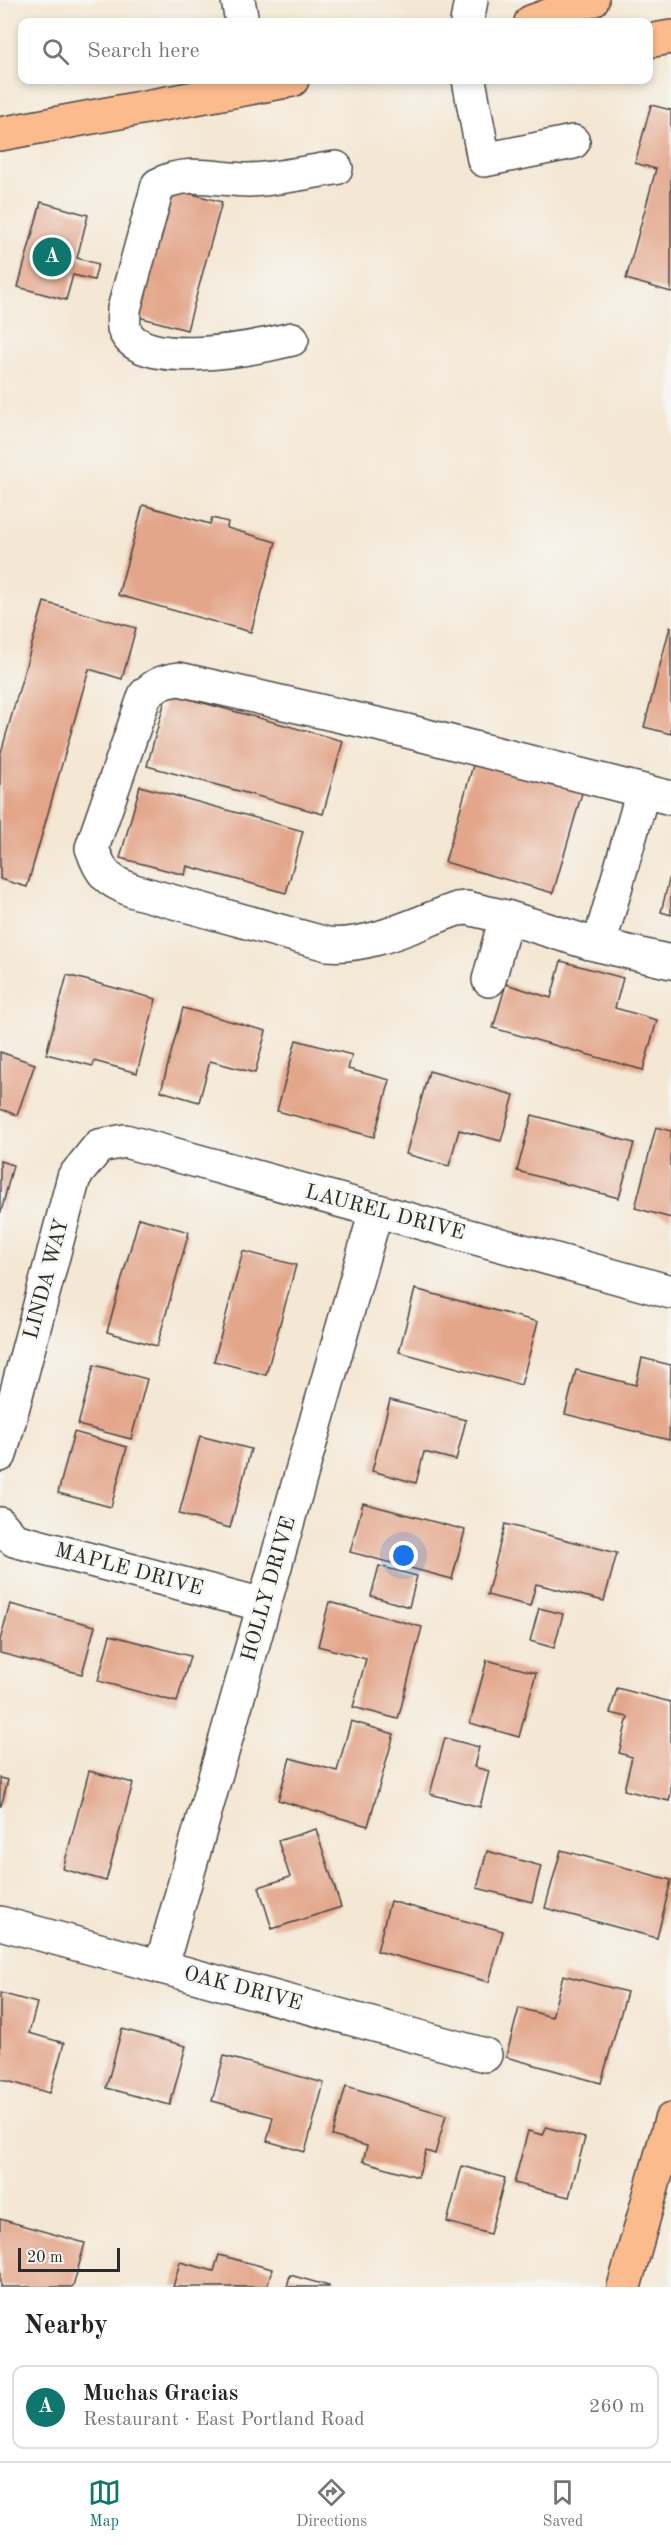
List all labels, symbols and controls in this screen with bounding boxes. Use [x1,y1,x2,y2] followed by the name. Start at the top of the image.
[18,18,653,84] search box
[39,35,72,68] icon: search
[87,40,200,62] text: Search here
[32,234,72,280] pin: A
[303,1182,467,1244] street label: LAUREL DRIVE
[21,1217,73,1341] street label: LINDA WAY
[238,1514,300,1664] street label: HOLLY DRIVE
[53,1540,205,1600] street label: MAPLE DRIVE
[389,1541,418,1570] your location
[182,1963,304,2015] street label: OAK DRIVE
[18,2245,120,2272] scale bar
[27,2250,63,2266] text: 20 m
[24,2313,108,2339] text: Nearby
[83,2383,238,2405] text: Muchas Gracias
[38,2397,53,2417] text: A
[589,2397,645,2417] text: 260 m
[83,2410,365,2430] text: Restaurant · East Portland Road
[88,2476,121,2532] tab: Map
[296,2476,367,2532] tab: Directions
[543,2476,583,2532] tab: Saved

